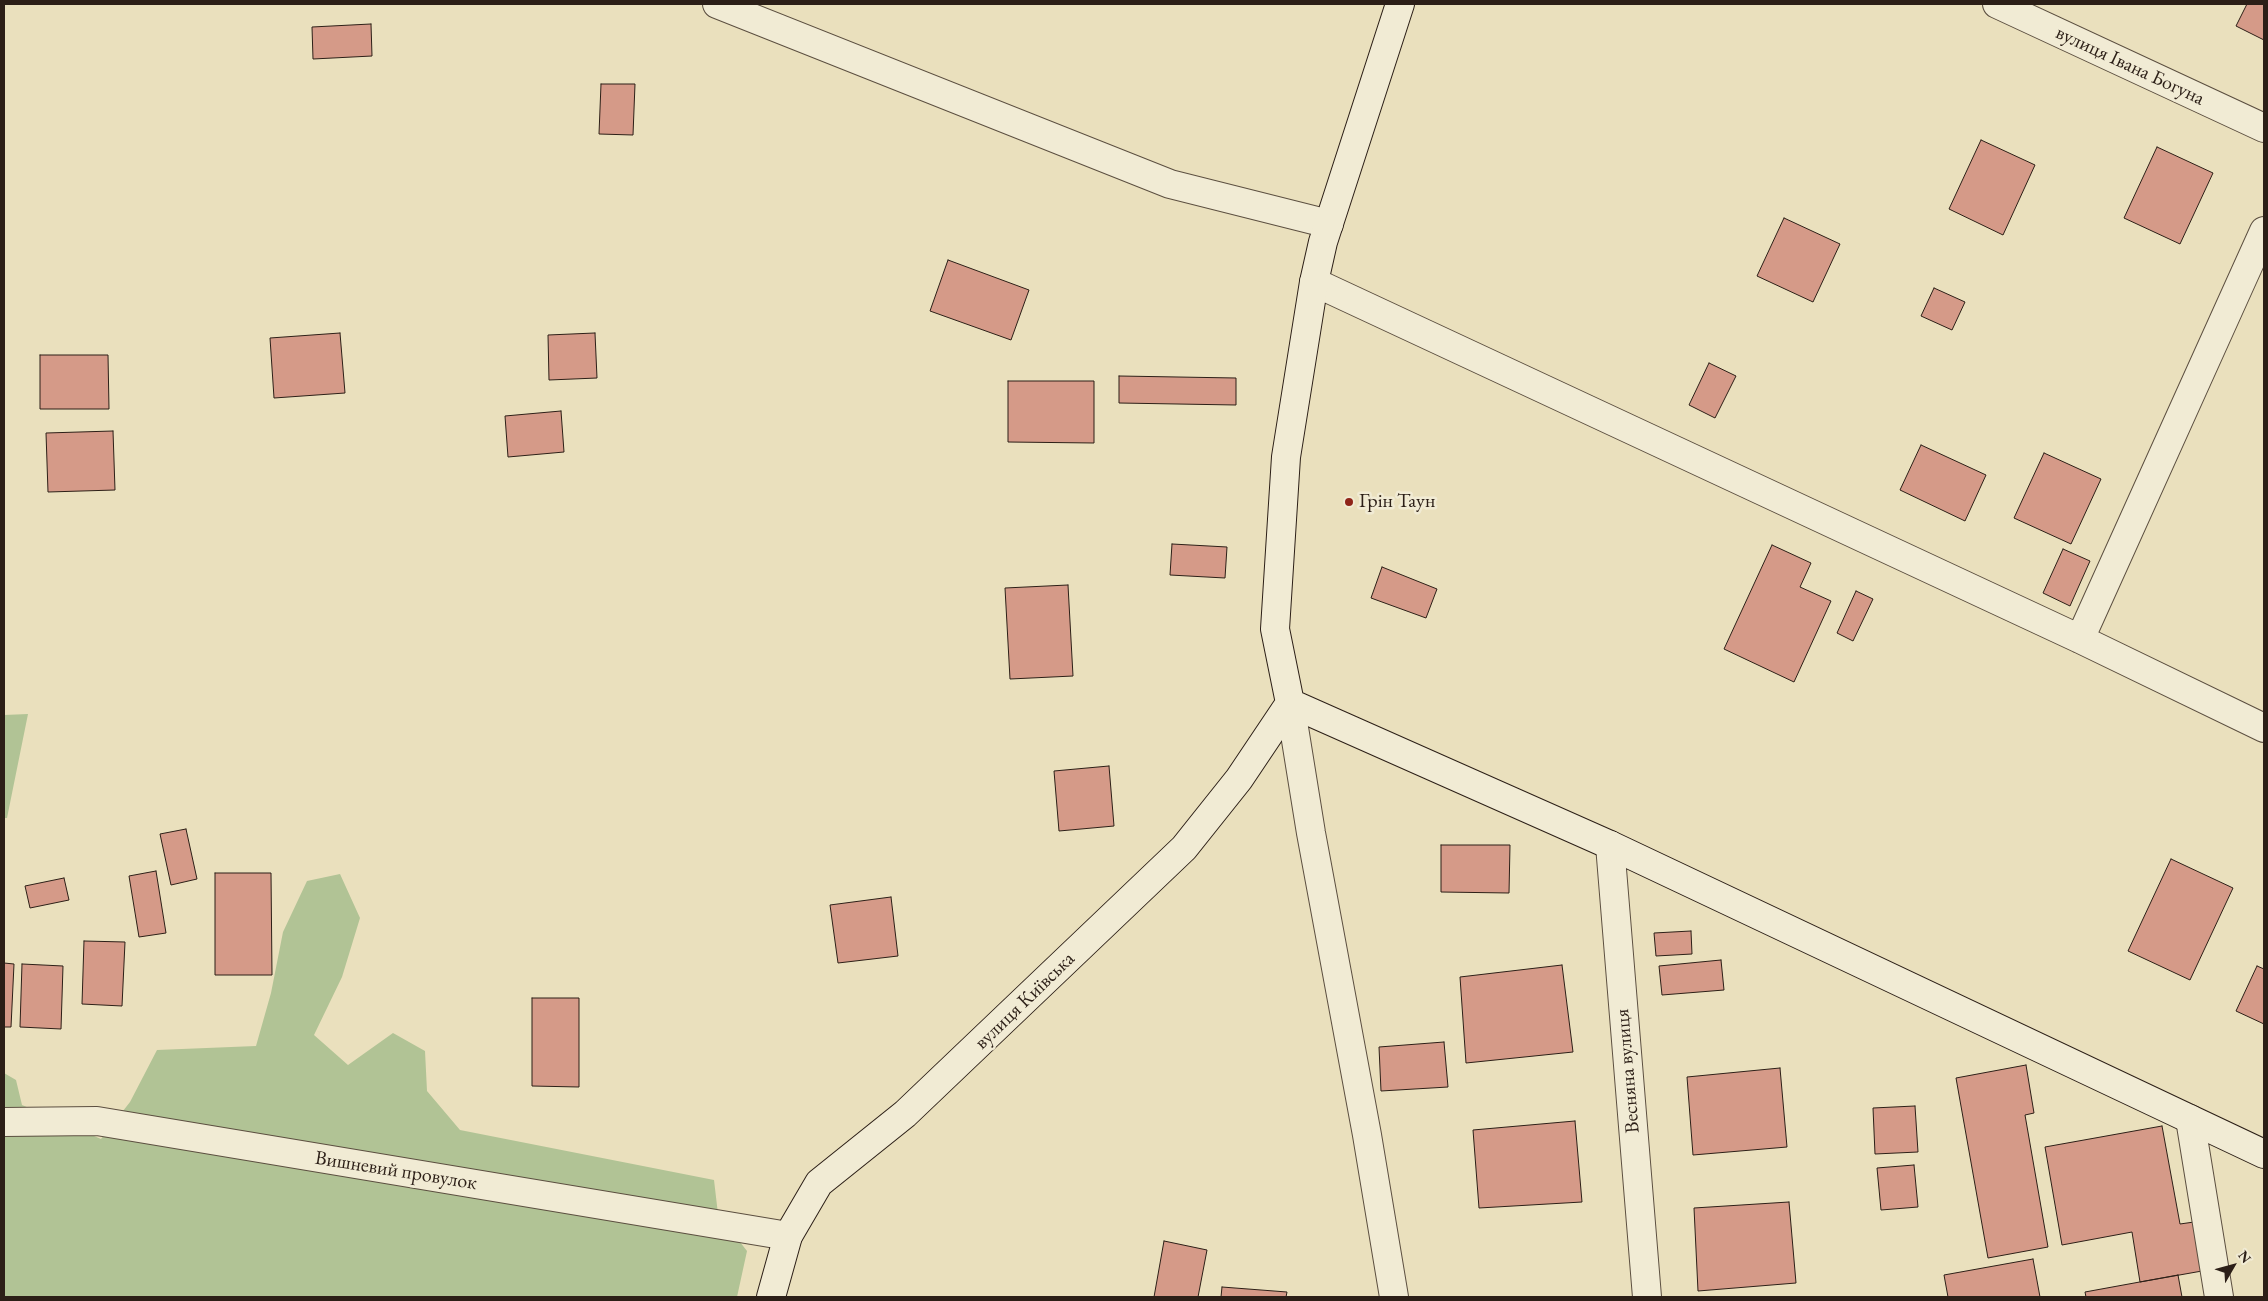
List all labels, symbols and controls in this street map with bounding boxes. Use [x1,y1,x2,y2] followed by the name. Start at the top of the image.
[2052,21,2208,111] street label: вулиця Івана Богуна
[1359,490,1435,514] place label: Грін Таун
[1343,496,1355,508] marker: Грін Таун
[970,947,1080,1055] street label: вулиця Київська
[1611,1008,1645,1134] street label: Весняна вулиця
[313,1146,479,1196] street label: Вишневий провулок
[2208,1241,2258,1291] north arrow
[2234,1247,2255,1267] text: N

